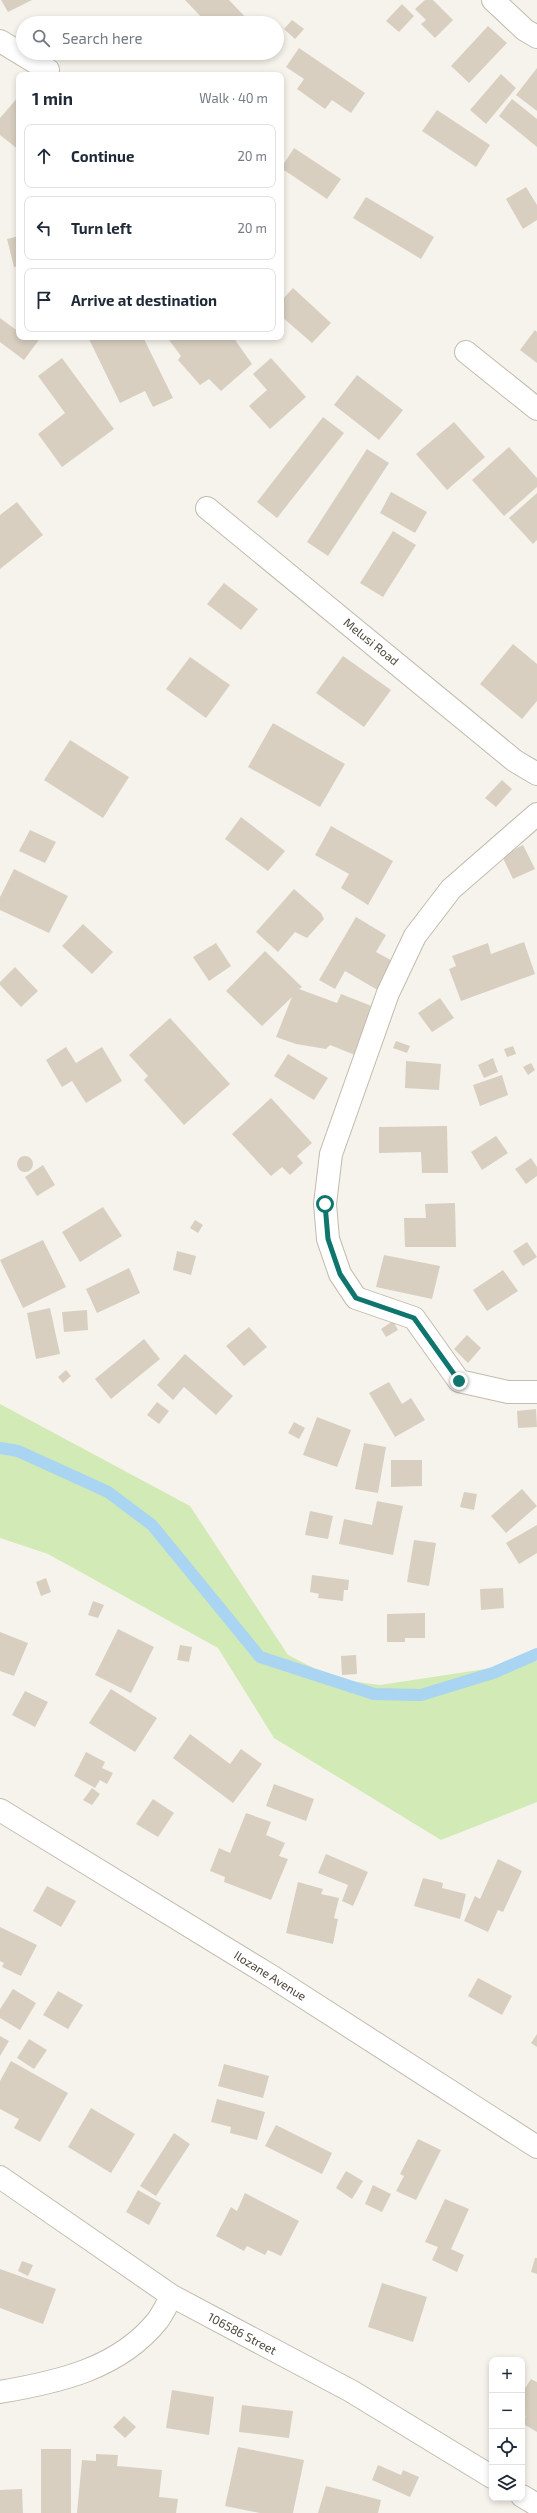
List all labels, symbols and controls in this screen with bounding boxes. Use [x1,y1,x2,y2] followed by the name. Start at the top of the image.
[16,16,284,60] search box
[30,27,52,49] icon: search
[62,29,143,47] text: Search here
[32,88,73,108] text: 1 min
[199,90,268,106] text: Walk · 40 m
[33,145,55,167] icon: ahead
[71,147,134,165] text: Continue
[238,148,267,164] text: 20 m
[33,217,55,239] icon: left
[71,219,132,237] text: Turn left
[238,220,267,236] text: 20 m
[33,289,55,311] icon: arrive
[71,291,217,309] text: Arrive at destination
[341,615,402,668] street label: Melusi Road
[316,1195,334,1213] route start
[450,1372,468,1390] route end
[232,1947,309,2003] street label: Ilozane Avenue
[206,2309,279,2357] street label: 106586 Street
[489,2357,525,2501] map controls
[489,2357,525,2393] button: +
[489,2393,525,2429] button: −
[489,2429,525,2465] button: locate
[489,2465,525,2501] button: layers

